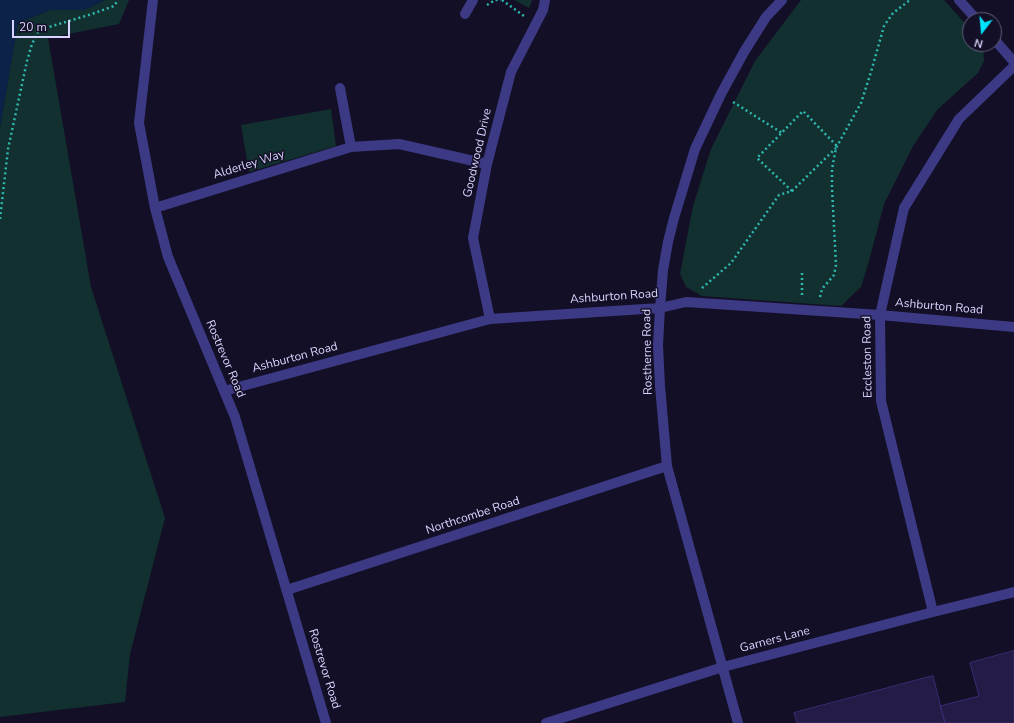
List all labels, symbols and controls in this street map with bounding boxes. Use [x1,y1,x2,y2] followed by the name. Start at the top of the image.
[14,12,72,38] scale bar
[962,12,1002,52] north arrow
[19,19,47,35] text: 20 m
[973,35,985,51] text: N
[461,107,495,199] street label: Goodwood Drive
[212,147,286,183] street label: Alderley Way
[569,287,659,307] street label: Ashburton Road
[894,296,984,318] street label: Ashburton Road
[640,309,656,395] street label: Rostherne Road
[860,316,876,398] street label: Eccleston Road
[202,318,248,400] street label: Rostrevor Road
[251,340,339,376] street label: Ashburton Road
[424,494,522,538] street label: Northcombe Road
[738,624,812,656] street label: Garners Lane
[305,627,343,711] street label: Rostrevor Road

